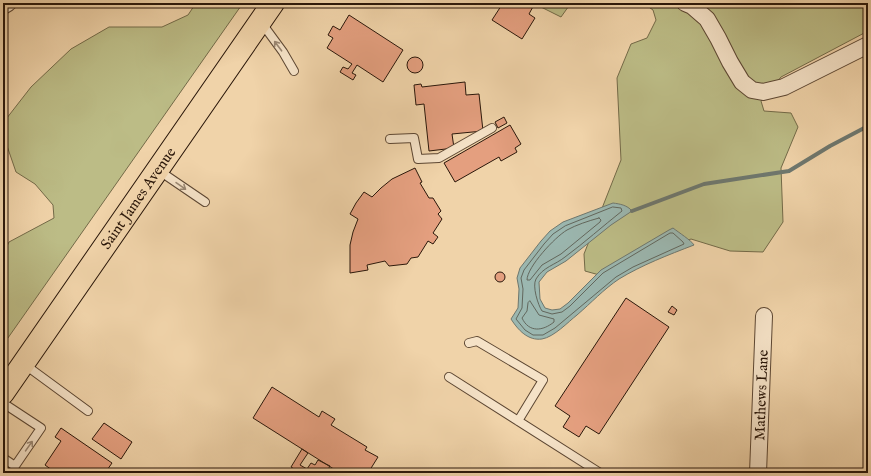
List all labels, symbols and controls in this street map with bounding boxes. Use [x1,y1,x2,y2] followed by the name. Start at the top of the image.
[274,40,282,51] one-way arrow
[96,143,180,253] street label: Saint James Avenue
[176,182,187,190] one-way arrow
[750,349,772,441] street label: Mathews Lane
[25,441,33,452] one-way arrow

